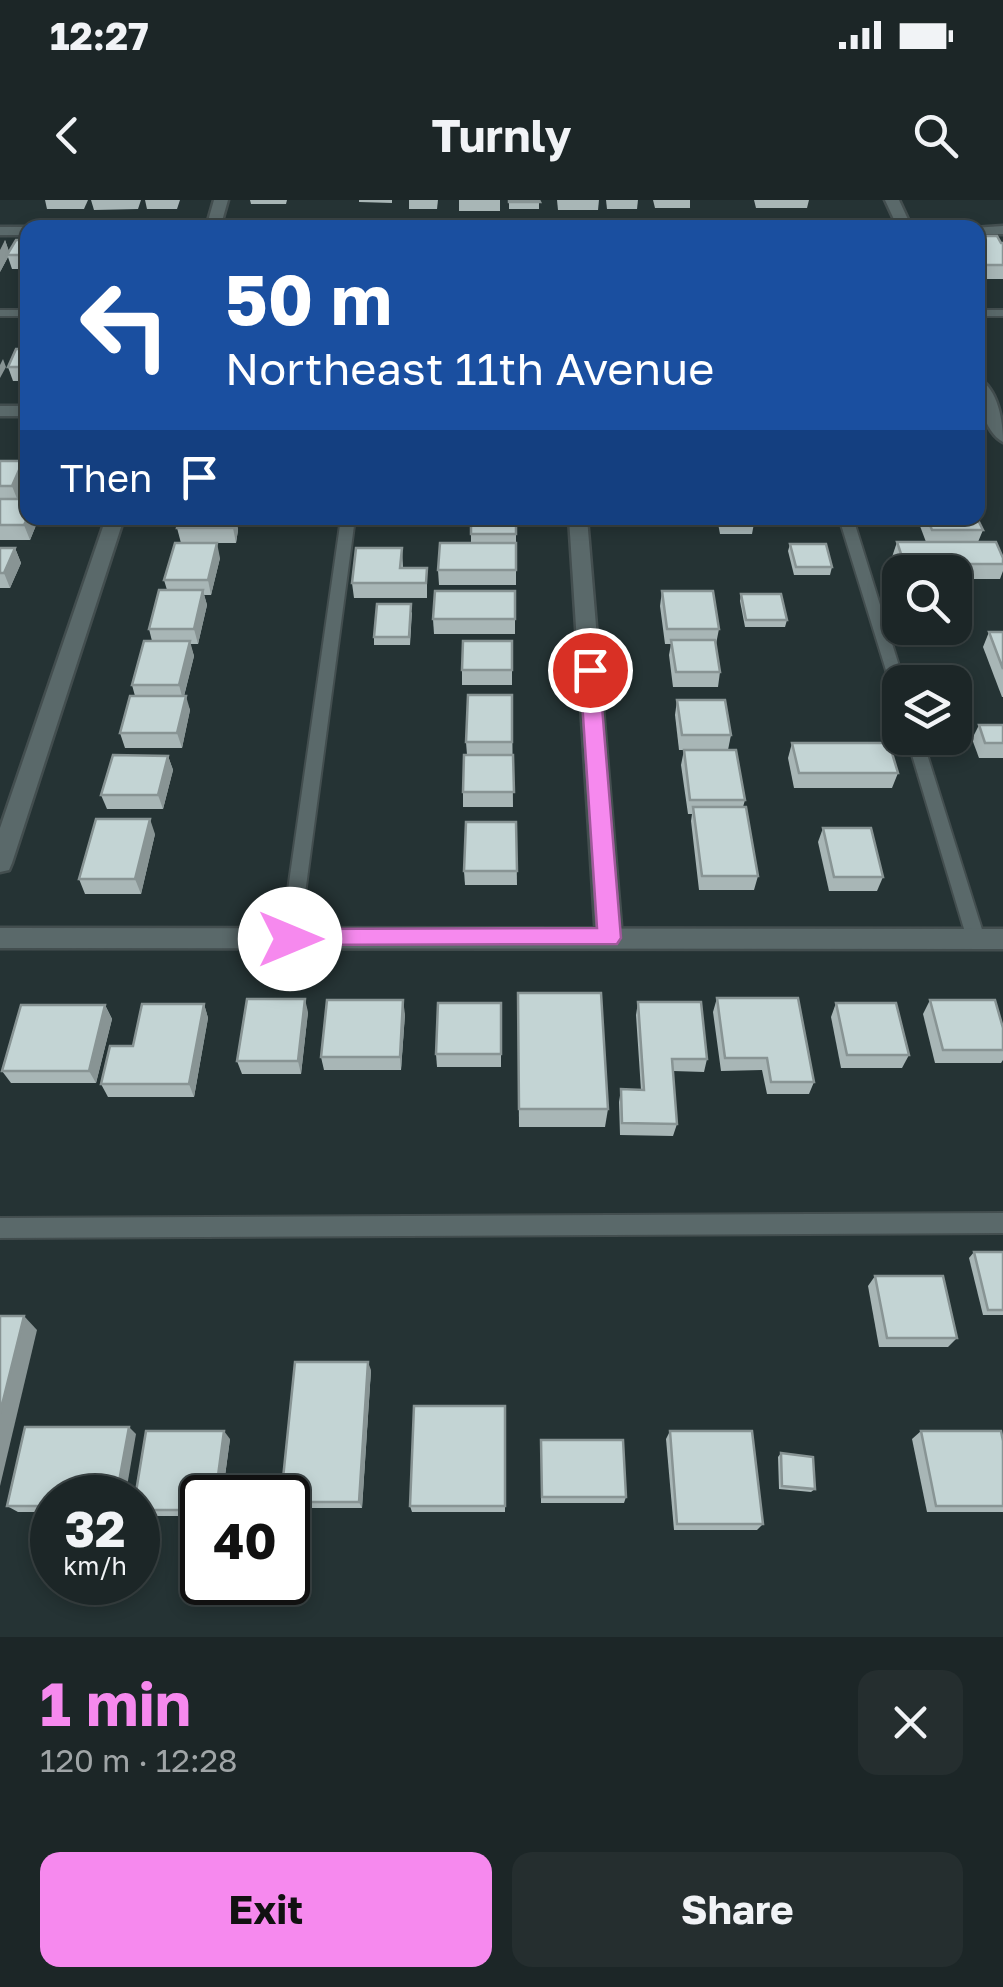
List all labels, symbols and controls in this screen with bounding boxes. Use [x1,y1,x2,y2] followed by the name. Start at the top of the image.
[50,13,149,58] text: 12:27
[40,108,95,163] icon: back
[431,108,572,162] text: Turnly
[908,108,963,163] icon: search
[225,256,392,340] text: 50 m
[60,260,190,390] icon: left
[225,341,714,395] text: Northeast 11th Avenue
[172,450,227,505] icon: arrive
[60,455,152,500] text: Then
[882,555,972,755] map controls
[882,555,972,645] button: search
[548,628,633,713] pin
[563,643,618,698] icon: arrive
[882,665,972,755] button: layers
[238,887,342,991] position arrow
[180,1475,310,1605] speed limit sign: 40
[64,1498,125,1558] text: 32
[63,1550,127,1581] text: km/h
[40,1667,191,1739] text: 1 min
[858,1670,963,1775] button: close
[40,1741,238,1779] text: 120 m · 12:28
[40,1852,492,1967] button: Exit
[512,1852,963,1967] button: Share

